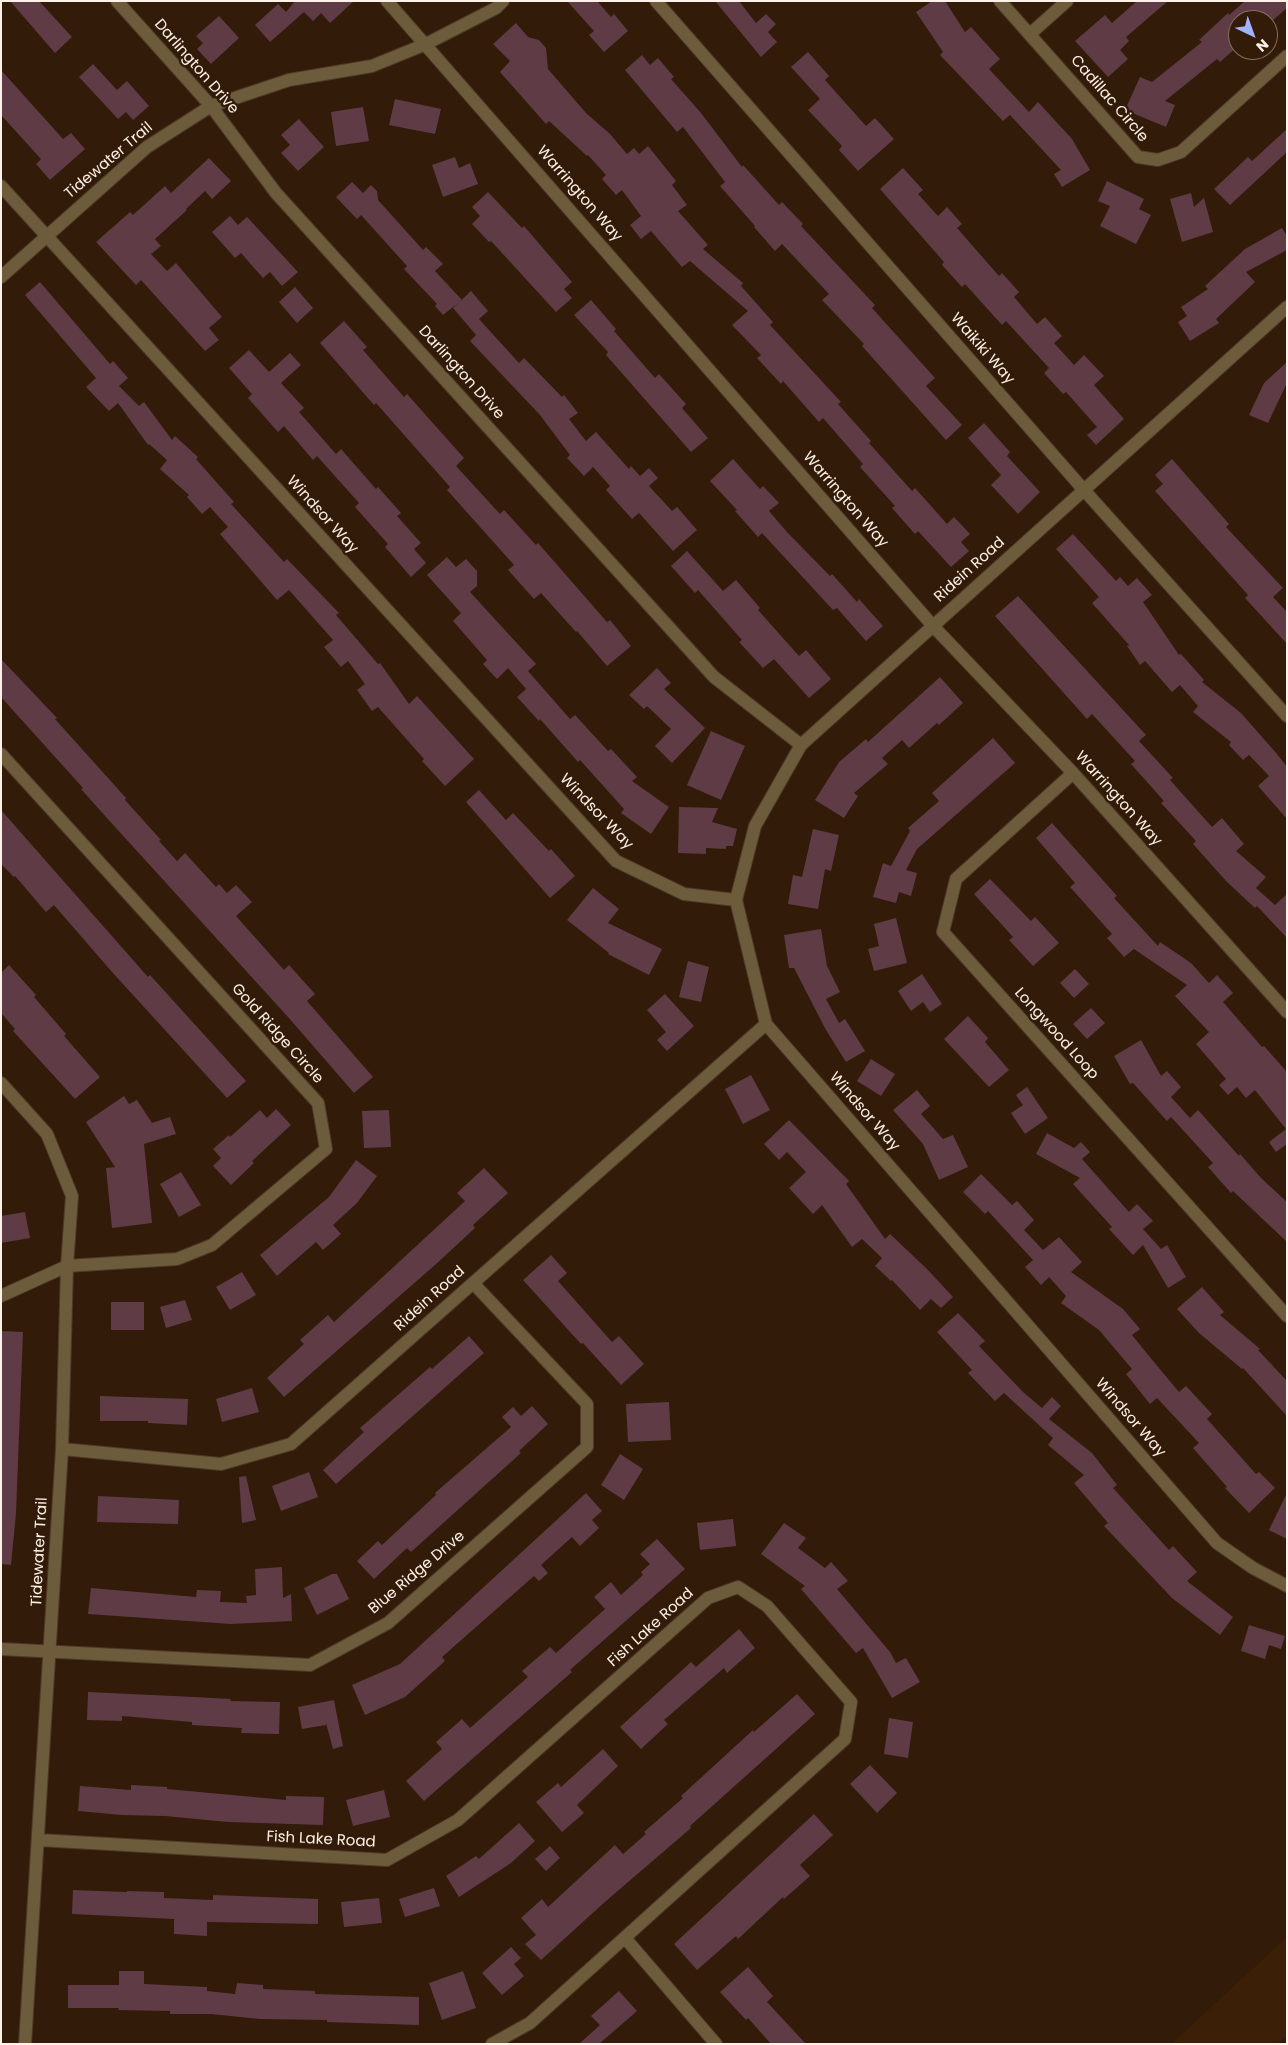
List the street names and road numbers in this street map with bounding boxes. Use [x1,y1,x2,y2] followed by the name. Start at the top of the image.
[150,16,242,118] street label: Darlington Drive
[1066,52,1152,146] street label: Cadillac Circle
[61,119,157,203] street label: Tidewater Trail
[532,142,626,246] street label: Warrington Way
[946,310,1018,388] street label: Waikiki Way
[414,322,508,424] street label: Darlington Drive
[798,448,892,552] street label: Warrington Way
[282,472,362,558] street label: Windsor Way
[931,534,1009,606] street label: Ridein Road
[1071,748,1165,850] street label: Warrington Way
[555,770,637,854] street label: Windsor Way
[227,980,327,1088] street label: Gold Ridge Circle
[1010,984,1102,1084] street label: Longwood Loop
[825,1069,903,1155] street label: Windsor Way
[391,1263,469,1335] street label: Ridein Road
[1091,1375,1169,1461] street label: Windsor Way
[28,1497,52,1607] street label: Tidewater Trail
[365,1528,469,1618] street label: Blue Ridge Drive
[604,1585,698,1671] street label: Fish Lake Road
[266,1828,376,1852] street label: Fish Lake Road

